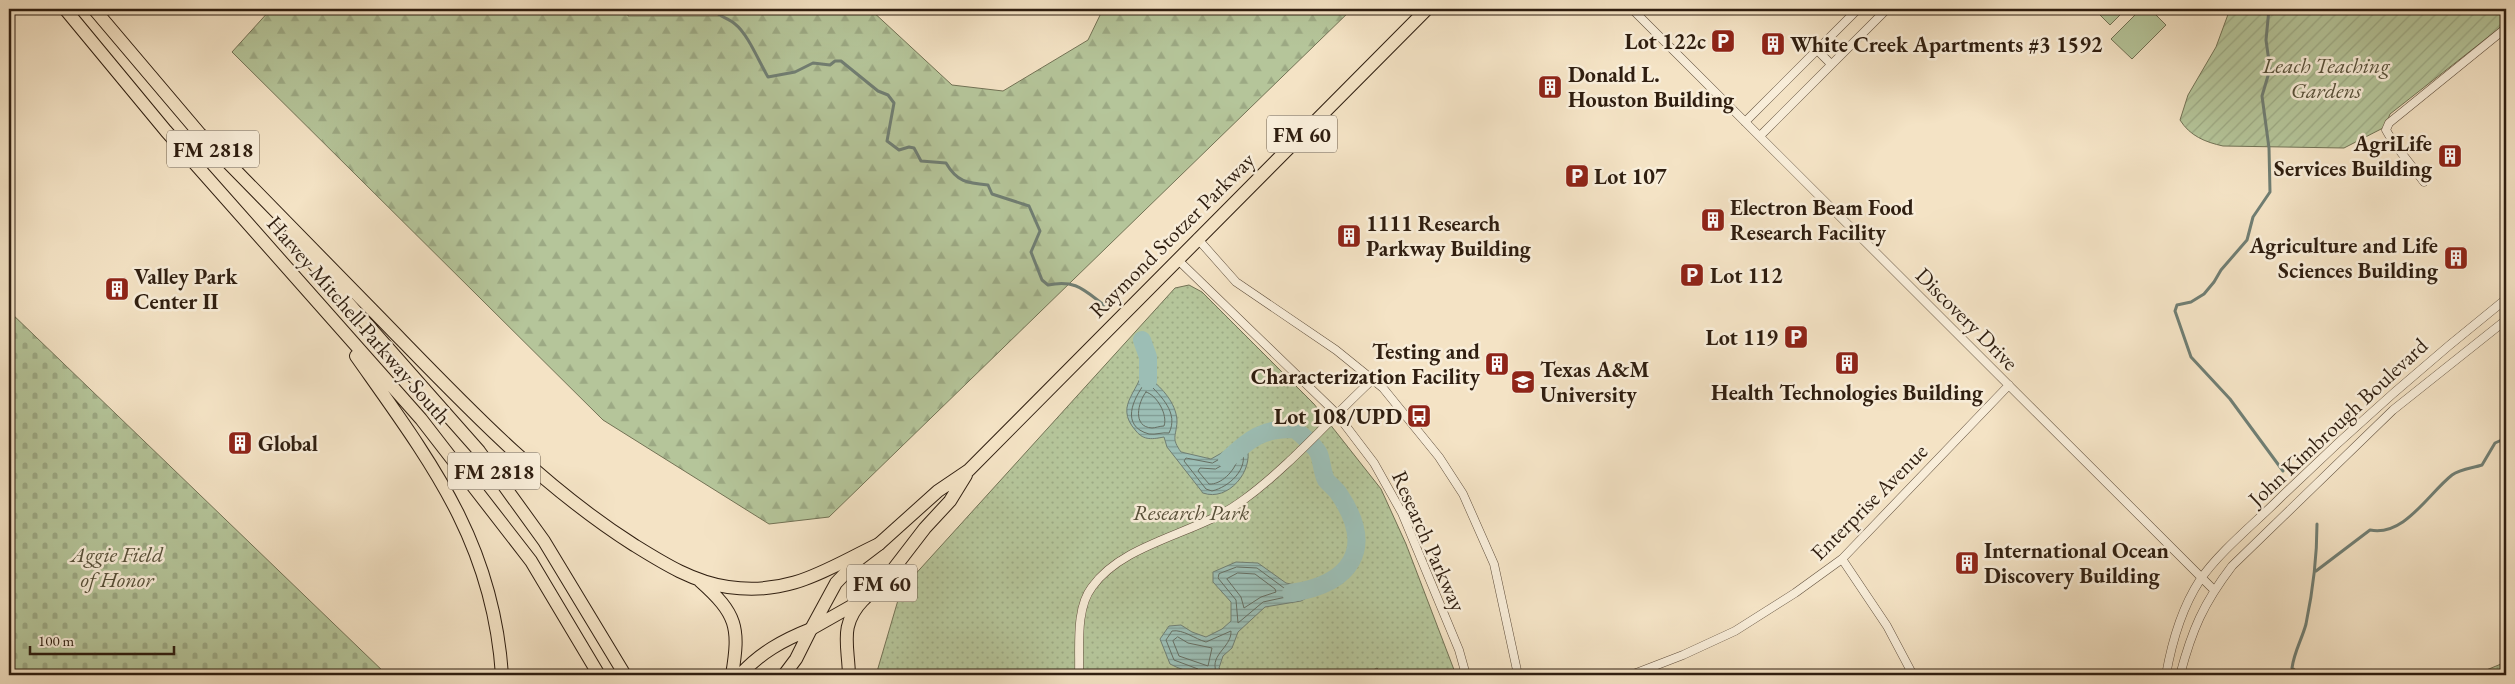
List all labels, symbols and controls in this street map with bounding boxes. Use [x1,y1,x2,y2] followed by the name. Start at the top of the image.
[1624,27,1706,56] place label: Lot 122c
[1710,28,1736,54] parking icon: Lot 122c
[1790,30,2103,59] place label: White Creek Apartments #3 1592
[1760,31,1786,57] building icon: White Creek Apartments #3 1592
[2261,51,2390,105] park label: Leach Teaching Gardens
[1568,60,1735,114] place label: Donald L. Houston Building
[1537,74,1563,100] building icon: Donald L. Houston Building
[1267,116,1337,152] road number: FM 60
[2274,129,2433,183] place label: AgriLife Services Building
[167,130,259,168] road number: FM 2818
[2437,143,2463,169] building icon: AgriLife Services Building
[1083,146,1261,324] street label: Raymond Stotzer Parkway
[1594,162,1667,191] place label: Lot 107
[1564,163,1590,189] parking icon: Lot 107
[1730,193,1914,247] place label: Electron Beam Food Research Facility
[1700,207,1726,233] building icon: Electron Beam Food Research Facility
[1366,209,1532,263] place label: 1111 Research Parkway Building
[260,210,458,430] street label: Harvey Mitchell Parkway South
[1336,223,1362,249] building icon: 1111 Research Parkway Building
[2248,231,2439,285] place label: Agriculture and Life Sciences Building
[2443,245,2469,271] building icon: Agriculture and Life Sciences Building
[1710,261,1783,290] place label: Lot 112
[1909,261,2025,377] street label: Discovery Drive
[134,262,238,316] place label: Valley Park Center II
[1679,262,1705,288] parking icon: Lot 112
[104,276,130,302] building icon: Valley Park Center II
[1705,323,1778,352] place label: Lot 119
[1783,324,1809,350] parking icon: Lot 119
[2241,331,2435,514] street label: John Kimbrough Boulevard
[1251,337,1480,391] place label: Testing and Characterization Facility
[1834,350,1860,376] building icon: Health Technologies Building
[1484,351,1510,377] building icon: Testing and Characterization Facility
[1540,355,1649,409] place label: Texas A&M University
[1510,369,1536,395] school or university icon: Texas A&M University
[1711,378,1984,407] place label: Health Technologies Building
[1274,402,1402,431] place label: Lot 108/UPD
[1406,403,1432,429] bus stop icon: Lot 108/UPD
[258,429,318,458] place label: Global
[227,430,253,456] building icon: Global
[1804,437,1934,567] street label: Enterprise Avenue
[448,452,540,490] road number: FM 2818
[1385,466,1473,616] street label: Research Parkway
[1133,498,1249,527] park label: Research Park
[1984,536,2170,590] place label: International Ocean Discovery Building
[69,540,164,594] park label: Aggie Field of Honor
[1954,550,1980,576] building icon: International Ocean Discovery Building
[847,564,917,602] road number: FM 60
[30,624,174,656] scale bar
[38,631,75,650] text: 100 m

